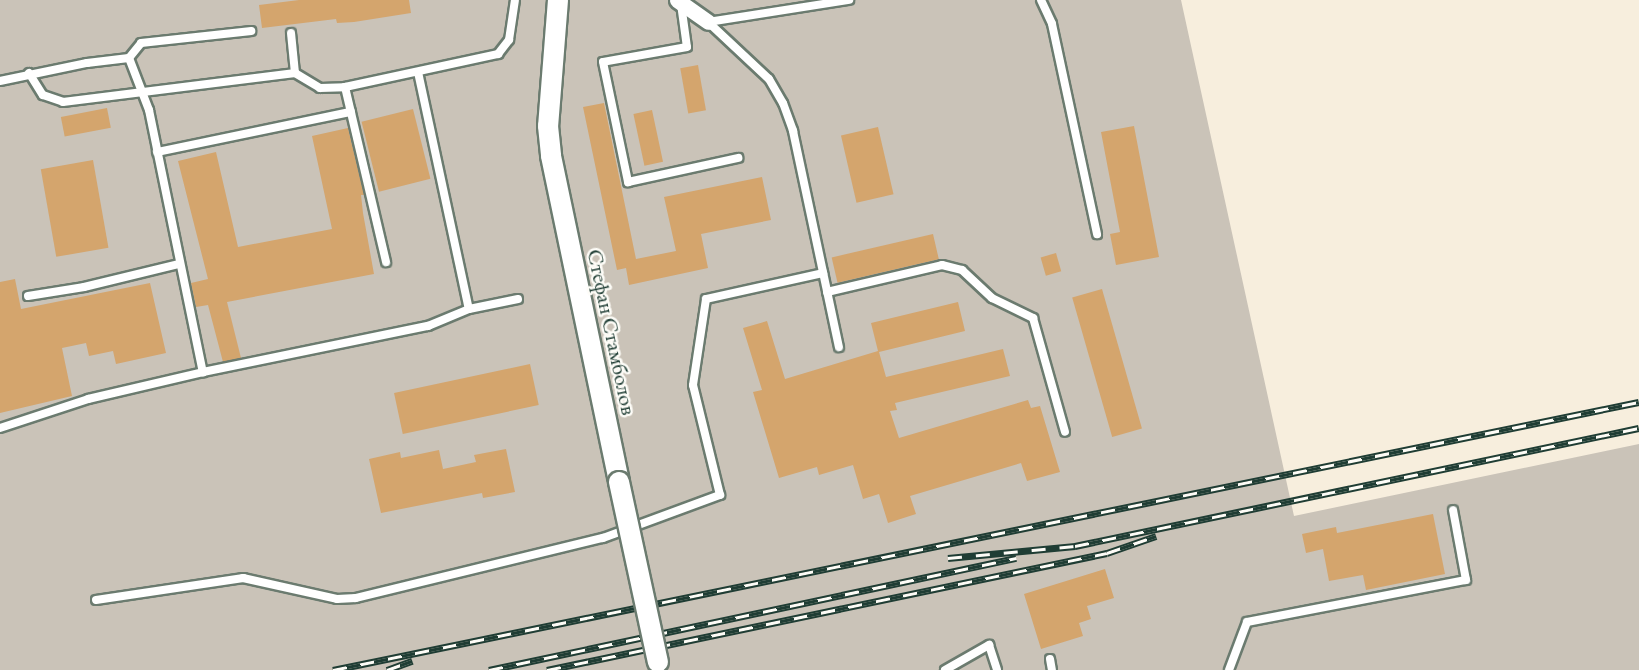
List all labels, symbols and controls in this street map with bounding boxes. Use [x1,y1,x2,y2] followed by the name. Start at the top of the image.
[582,247,642,417] street label: Стефан Стамболов

